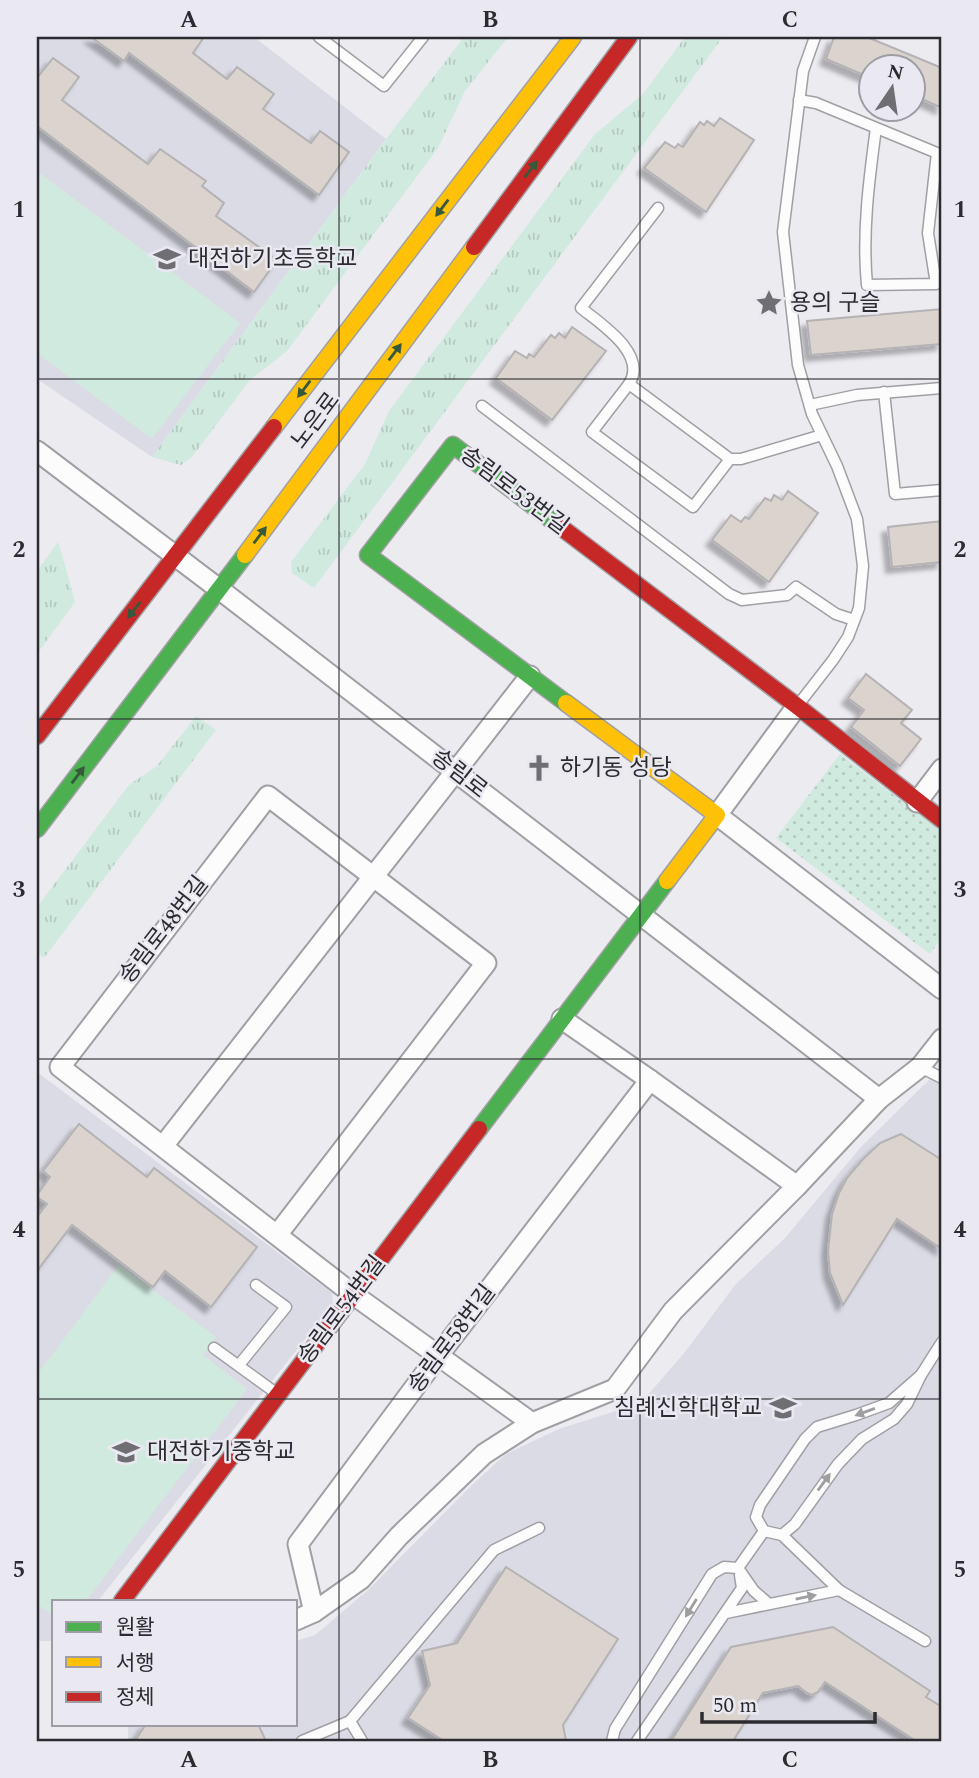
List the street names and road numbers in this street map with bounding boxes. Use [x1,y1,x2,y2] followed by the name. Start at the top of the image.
[283,385,349,457] street label: 노은로
[452,438,576,544] street label: 송림로53번길
[423,741,495,807] street label: 송림로
[111,868,217,992] street label: 송림로48번길
[289,1248,395,1372] street label: 송림로54번길
[399,1277,505,1401] street label: 송림로58번길

